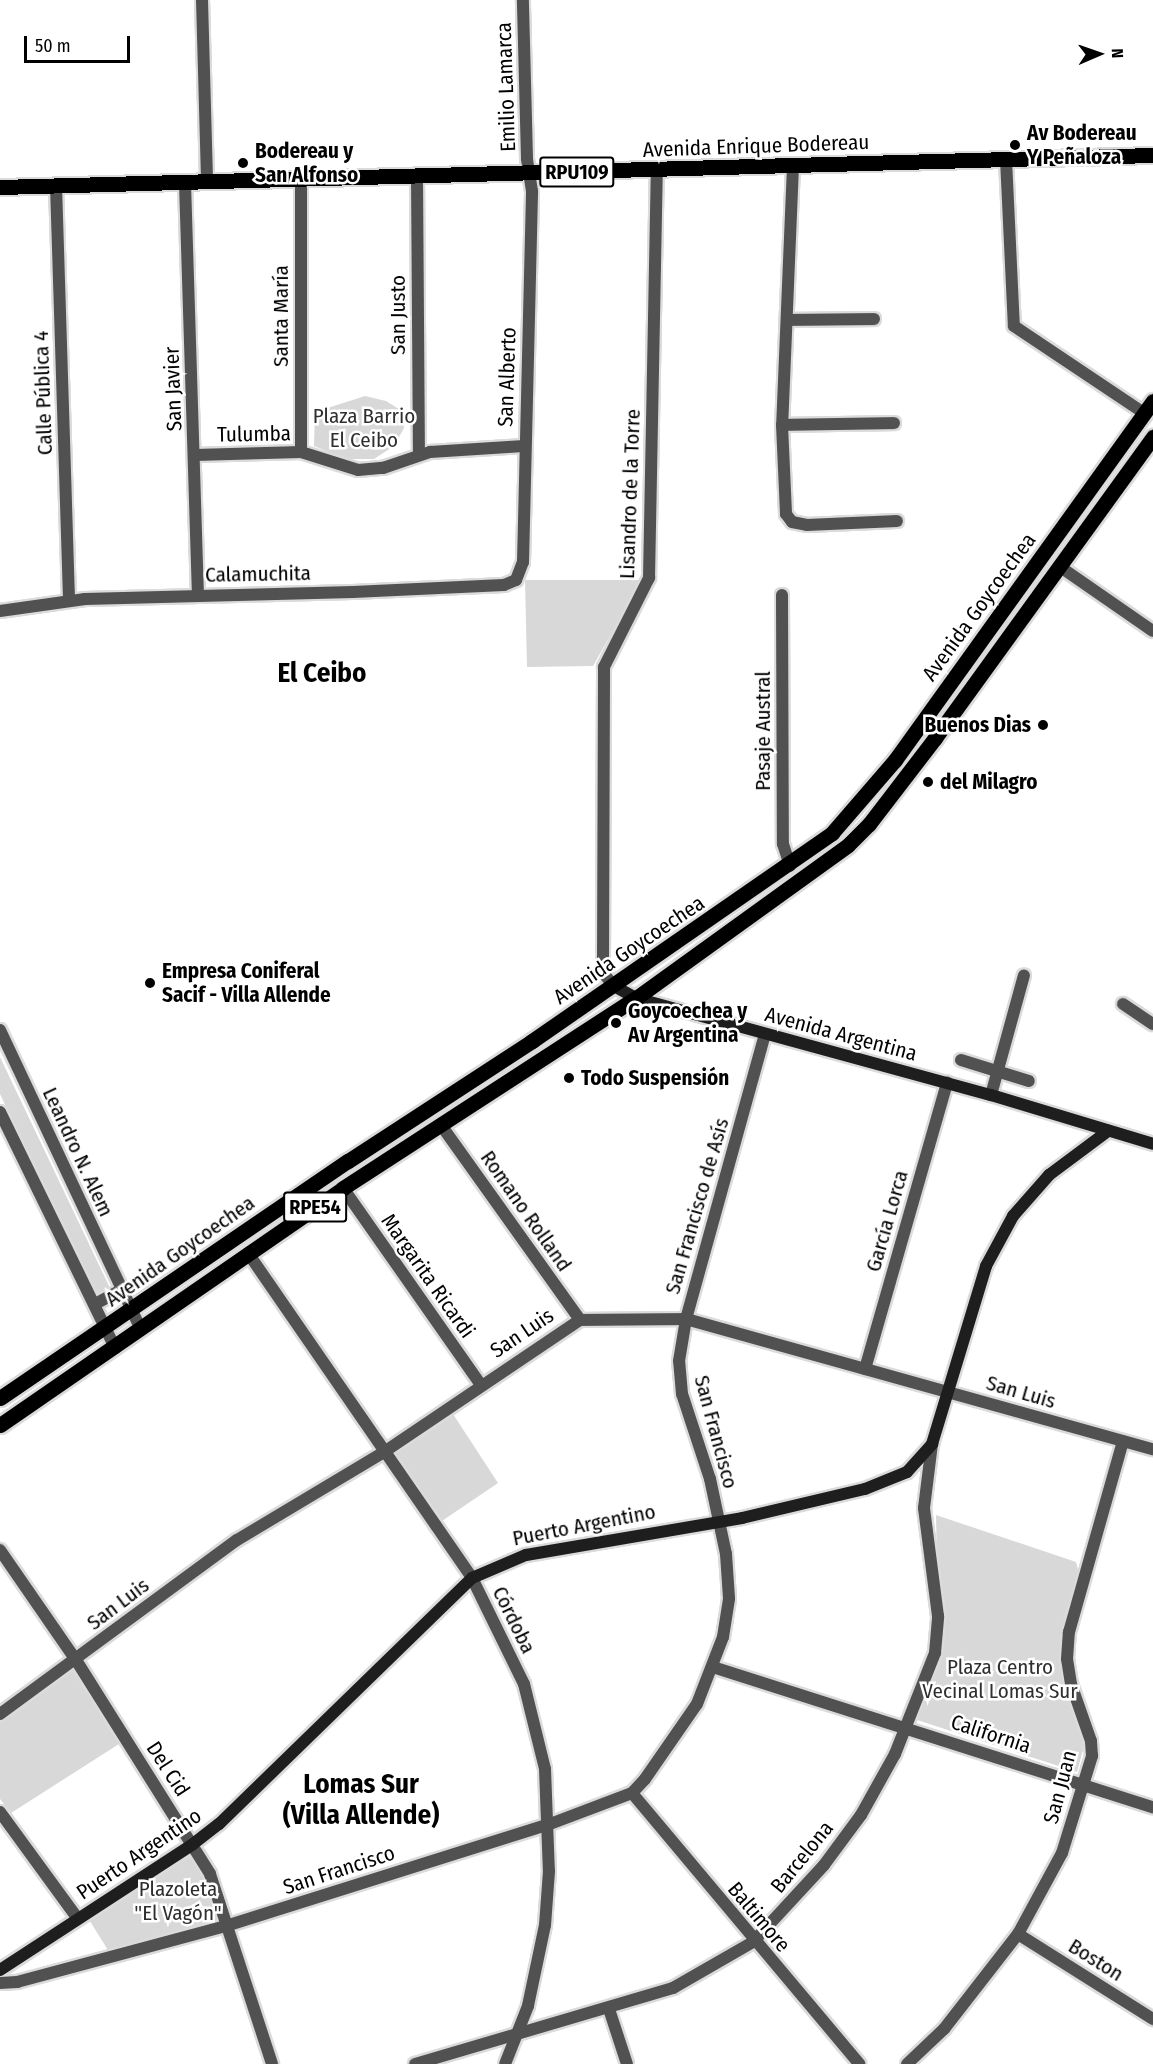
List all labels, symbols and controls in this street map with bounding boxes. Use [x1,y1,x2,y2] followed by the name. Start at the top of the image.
[491,22,521,152] street label: Emilio Lamarca
[27,24,134,62] scale bar
[1069,24,1129,84] north arrow
[35,35,71,57] text: 50 m
[1108,48,1127,58] text: N
[1027,120,1137,170] place label: Av Bodereau Y Peñaloza
[642,129,870,163] street label: Avenida Enrique Bodereau
[255,138,358,188] place label: Bodereau y San Alfonso
[1008,138,1022,152] marker: Av Bodereau Y Peñaloza
[538,155,616,189] road number: RPU109
[236,156,250,170] marker: Bodereau y San Alfonso
[268,265,294,367] street label: Santa María
[385,275,411,355] street label: San Justo
[493,327,521,427] street label: San Alberto
[28,330,58,456] street label: Calle Pública 4
[159,346,187,432] street label: San Javier
[313,403,415,453] park label: Plaza Barrio El Ceibo
[614,409,646,579] street label: Lisandro de la Torre
[217,421,291,447] street label: Tulumba
[917,528,1041,686] street label: Avenida Goycoechea
[205,560,311,588] street label: Calamuchita
[278,658,366,690] district label: El Ceibo
[750,671,776,791] street label: Pasaje Austral
[924,712,1031,738] place label: Buenos Dias
[1036,718,1050,732] marker: Buenos Dias
[940,769,1037,795] place label: del Milagro
[921,775,935,789] marker: del Milagro
[549,890,709,1010] street label: Avenida Goycoechea
[162,958,331,1008] place label: Empresa Coniferal Sacif - Villa Allende
[143,976,157,990] marker: Empresa Coniferal Sacif - Villa Allende
[628,998,747,1048] place label: Goycoechea y Av Argentina
[762,1002,920,1066] street label: Avenida Argentina
[609,1016,623,1030] marker: Goycoechea y Av Argentina
[581,1065,729,1091] place label: Todo Suspensión
[562,1071,576,1085] marker: Todo Suspensión
[37,1083,119,1221] street label: Leandro N. Alem
[660,1115,734,1297] street label: San Francisco de Asís
[475,1146,577,1276] street label: Romano Rolland
[861,1167,913,1275] street label: García Lorca
[101,1190,259,1312] street label: Avenida Goycoechea
[282,1190,348,1224] road number: RPE54
[376,1209,480,1343] street label: Margarita Ricardi
[486,1303,558,1363] street label: San Luis
[983,1370,1059,1414] street label: San Luis
[689,1373,743,1491] street label: San Francisco
[510,1499,658,1551] street label: Puerto Argentino
[82,1573,154,1635] street label: San Luis
[487,1582,541,1658] street label: Córdoba
[922,1654,1078,1704] park label: Plaza Centro Vecinal Lomas Sur
[948,1709,1034,1759] street label: California
[141,1737,195,1801] street label: Del Cid
[1038,1748,1082,1826] street label: San Juan
[283,1768,439,1831] district label: Lomas Sur (Villa Allende)
[72,1803,206,1905] street label: Puerto Argentino
[765,1816,839,1898] street label: Barcelona
[280,1840,398,1900] street label: San Francisco
[134,1876,222,1926] park label: Plazoleta "El Vagón"
[722,1877,796,1957] street label: Baltimore
[1064,1933,1128,1987] street label: Boston

